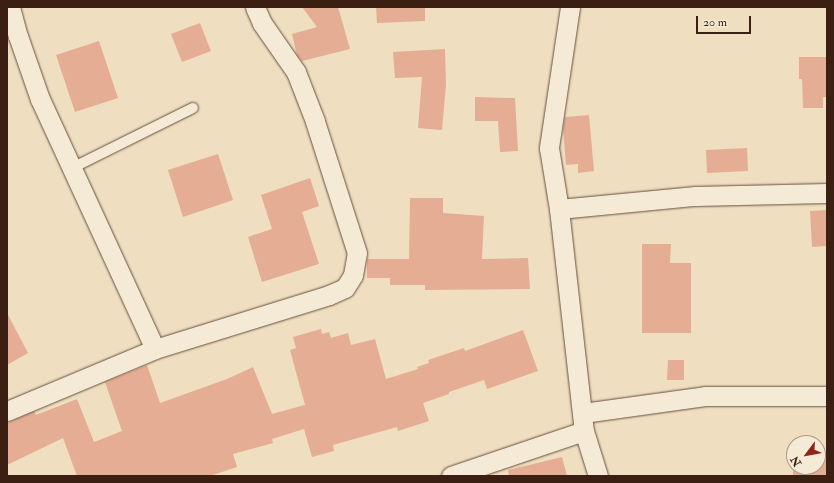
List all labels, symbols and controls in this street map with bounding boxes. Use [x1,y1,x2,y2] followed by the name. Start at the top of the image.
[698,8,753,34] scale bar
[703,15,727,30] text: 20 m
[786,435,826,475] north arrow
[788,453,804,469] text: N

